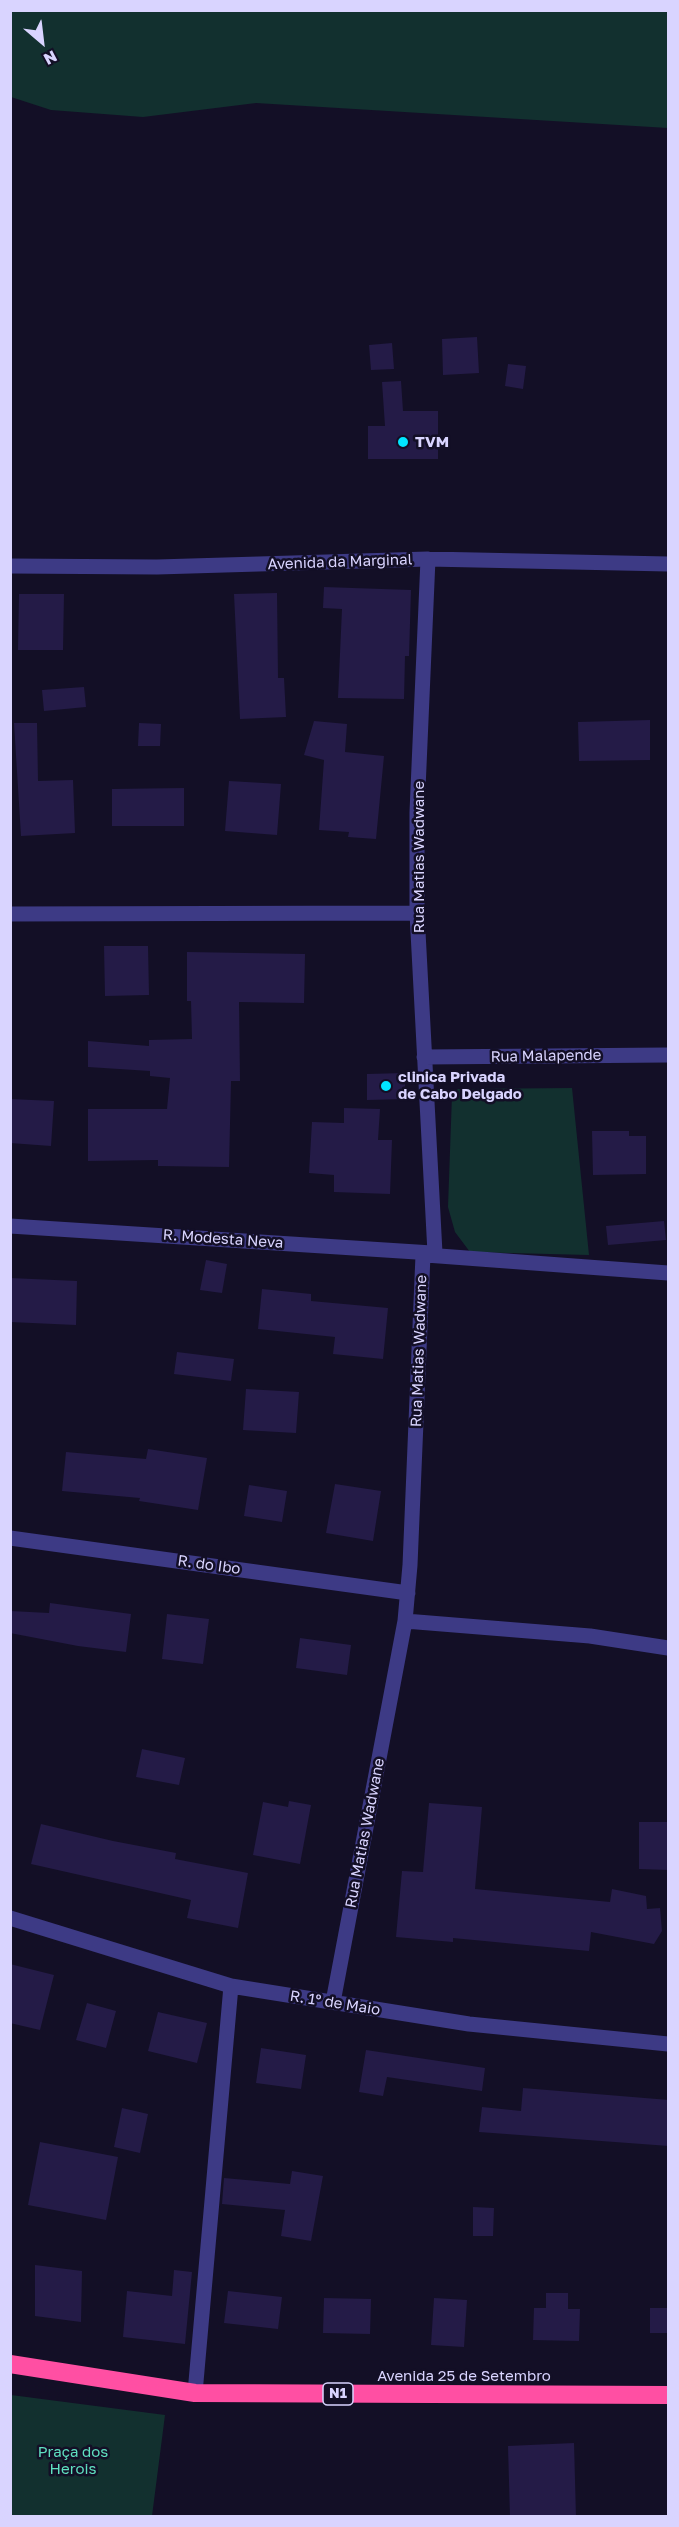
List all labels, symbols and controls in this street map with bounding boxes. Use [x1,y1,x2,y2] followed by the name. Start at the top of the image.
[12,12,72,72] north arrow
[40,46,61,70] text: N
[415,433,449,451] place label: TVM
[396,435,410,449] marker: TVM
[267,550,413,574] street label: Avenida da Marginal
[410,781,428,933] street label: Rua Matias Wadwane
[490,1046,602,1066] street label: Rua Malapende
[398,1068,522,1103] place label: clinica Privada de Cabo Delgado
[379,1079,393,1093] marker: clinica Privada de Cabo Delgado
[162,1226,284,1252] street label: R. Modesta Neva
[407,1275,431,1427] street label: Rua Matias Wadwane
[176,1552,242,1578] street label: R. do Ibo
[342,1756,388,1910] street label: Rua Matias Wadwane
[289,1987,381,2019] street label: R. 1º de Maio
[377,2367,551,2385] street label: Avenida 25 de Setembro
[323,2383,353,2405] road number: N1
[38,2443,108,2478] park label: Praça dos Herois

